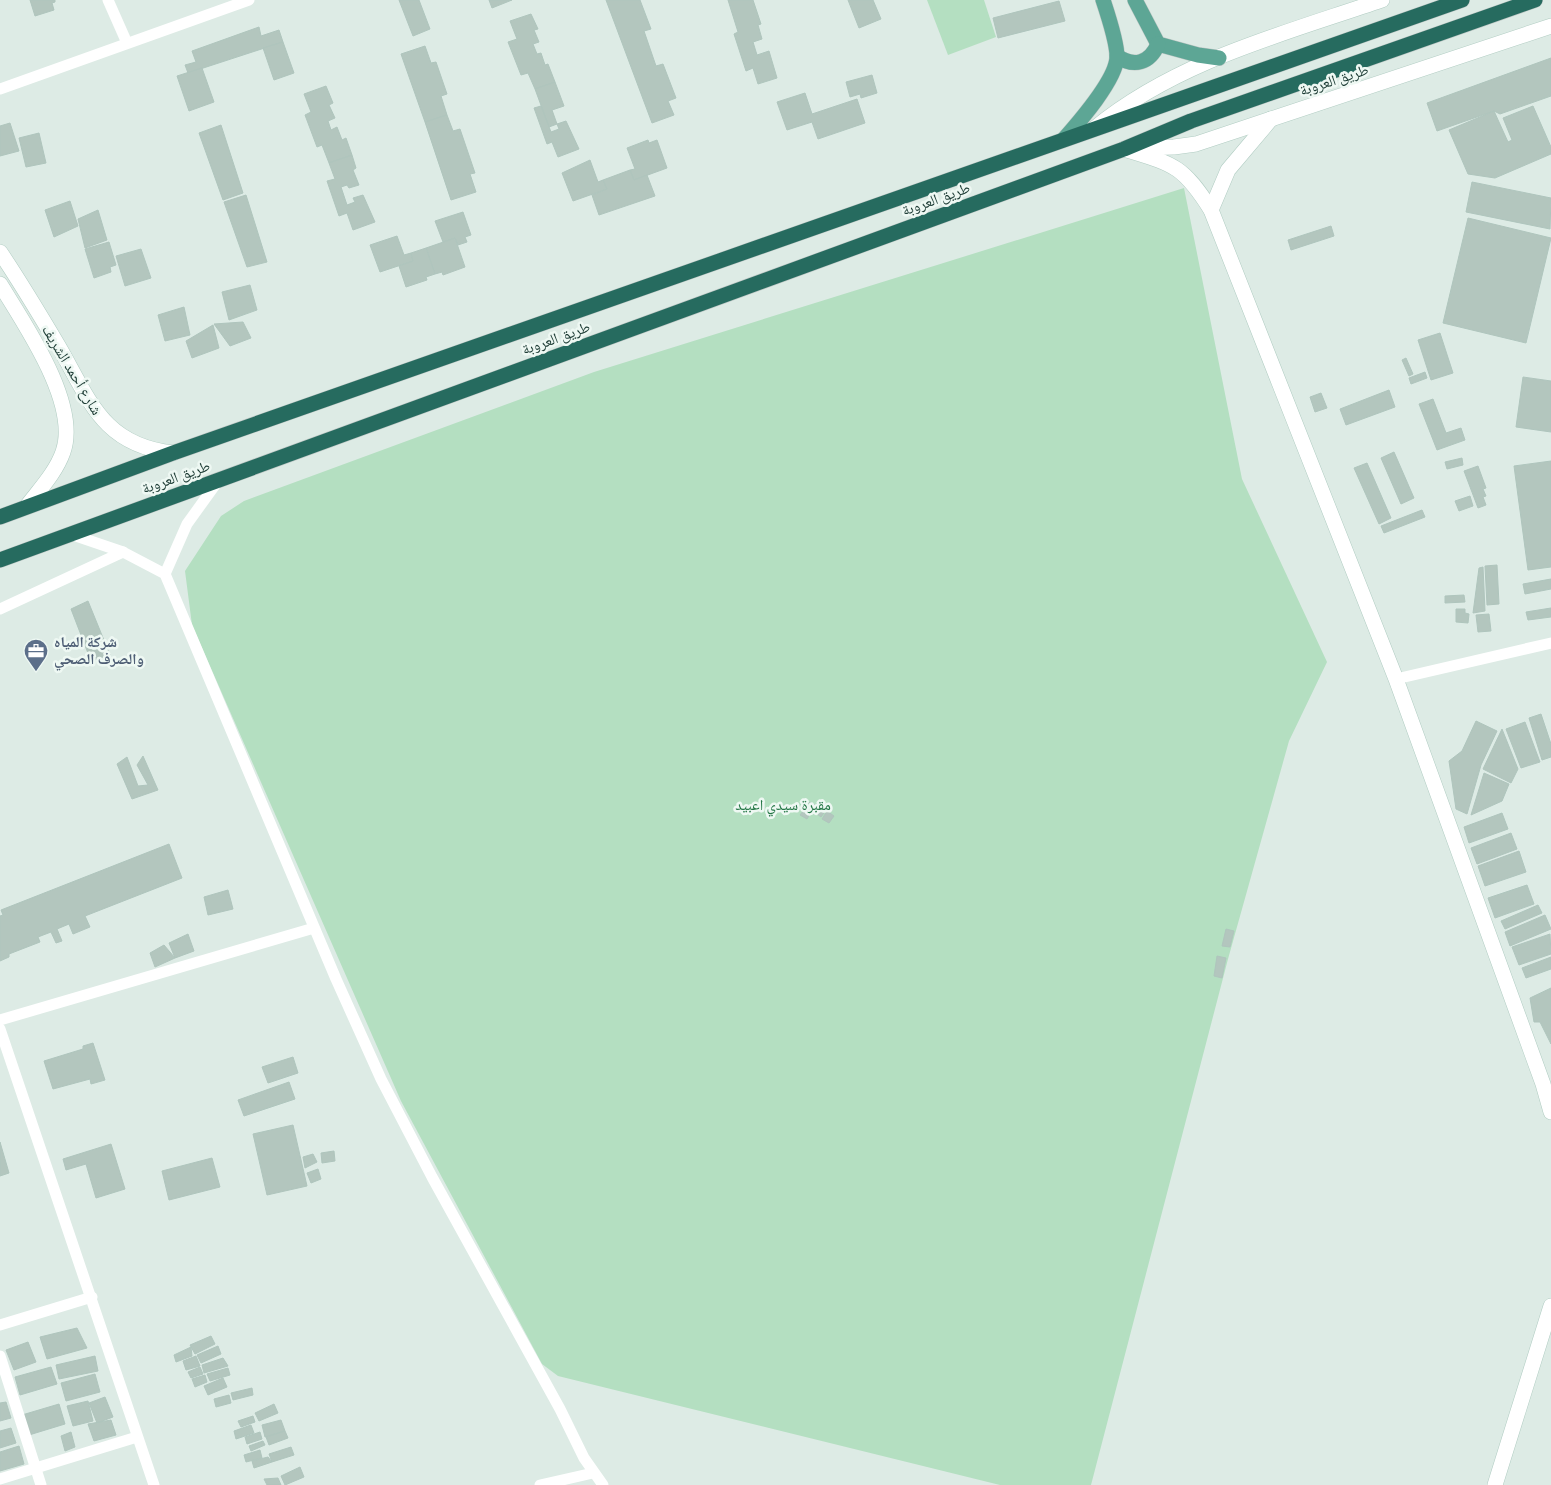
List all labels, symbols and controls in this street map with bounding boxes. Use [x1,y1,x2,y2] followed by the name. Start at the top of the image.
[1297,59,1371,100] street label: طريق العروبة
[899,177,973,221] street label: طريق العروبة
[519,316,593,360] street label: طريق العروبة
[37,321,107,419] street label: شارع أحمد الشريف
[139,455,213,499] street label: طريق العروبة
[54,632,144,671] place label: شركة المياه والصرف الصحي
[23,638,49,672] office icon: شركة المياه والصرف الصحي
[735,795,831,817] park label: مقبرة سيدي اعبيد

